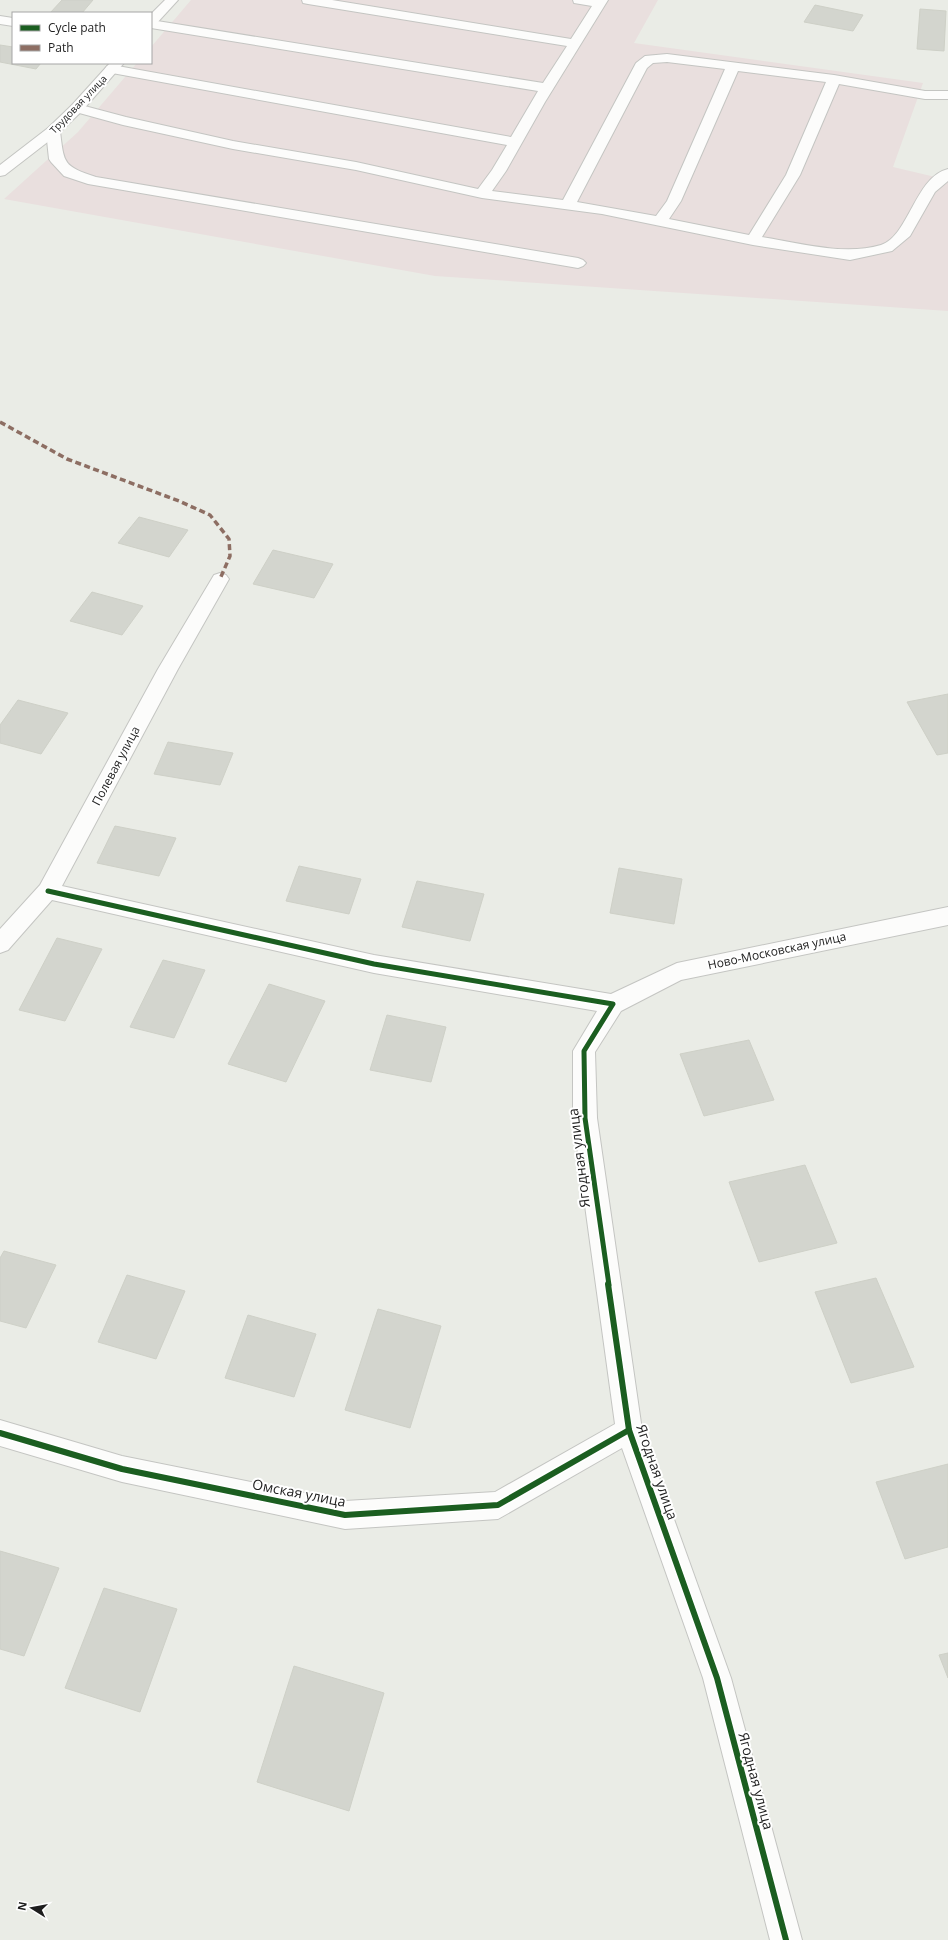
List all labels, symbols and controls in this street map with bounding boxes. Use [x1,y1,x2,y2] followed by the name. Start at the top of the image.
[12,12,152,64] legend
[48,19,106,36] text: Cycle path
[48,39,74,56] text: Path
[46,72,110,136] street label: Трудовая улица
[87,723,144,808] street label: Полевая улица
[706,928,848,974] street label: Ново-Московская улица
[563,1107,594,1209] street label: Ягодная улица
[632,1422,683,1522] street label: Ягодная улица
[251,1474,347,1511] street label: Омская улица
[734,1730,779,1832] street label: Ягодная улица
[12,1888,52,1928] north arrow
[13,1900,30,1912] text: N

